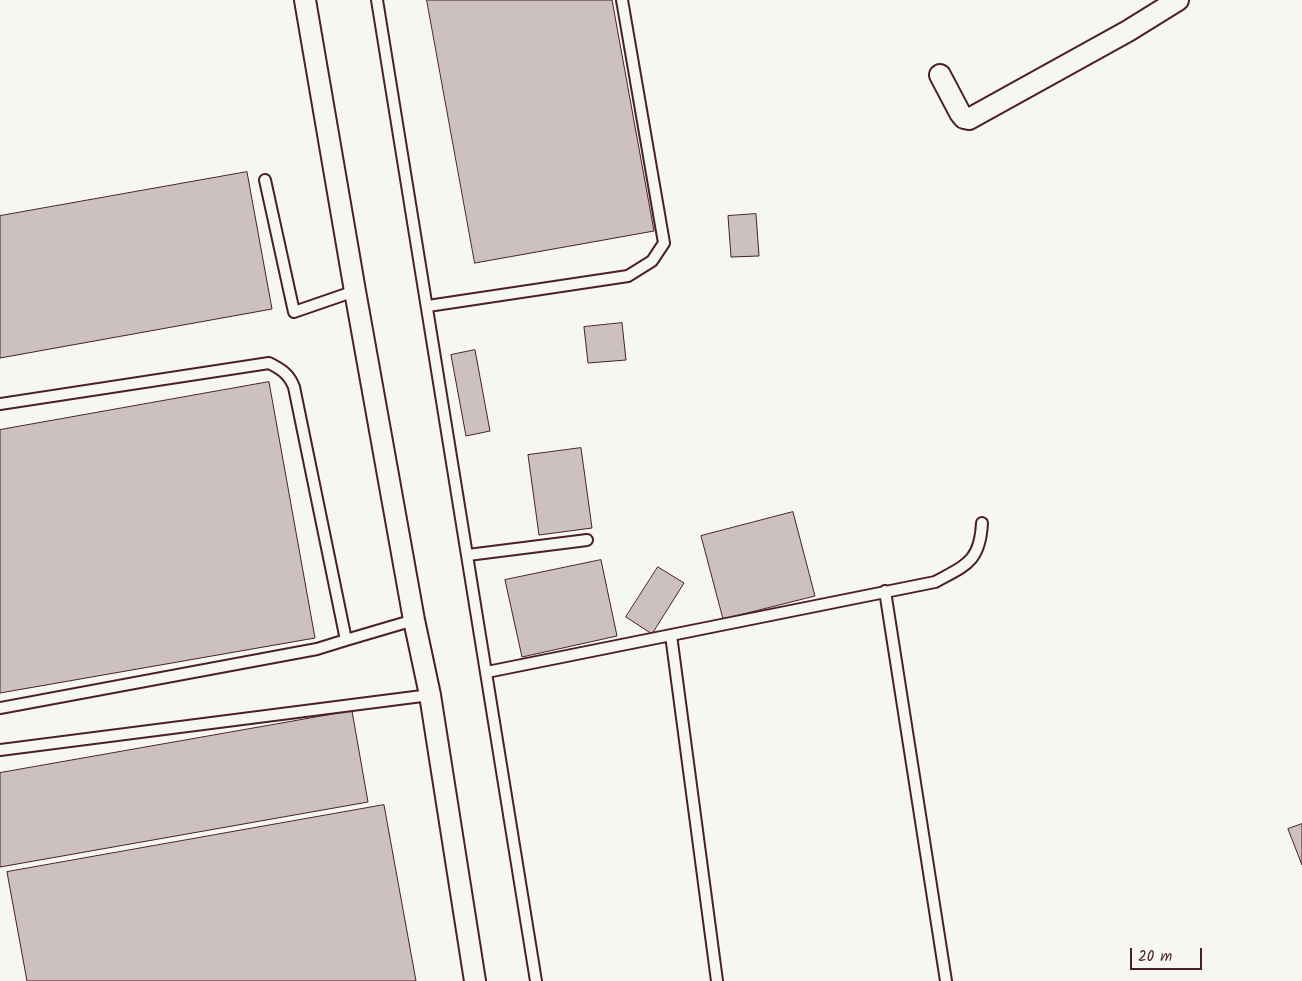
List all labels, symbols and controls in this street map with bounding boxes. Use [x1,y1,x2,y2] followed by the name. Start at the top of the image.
[1132,938,1204,970] scale bar
[1138,945,1172,969] text: 20 m

